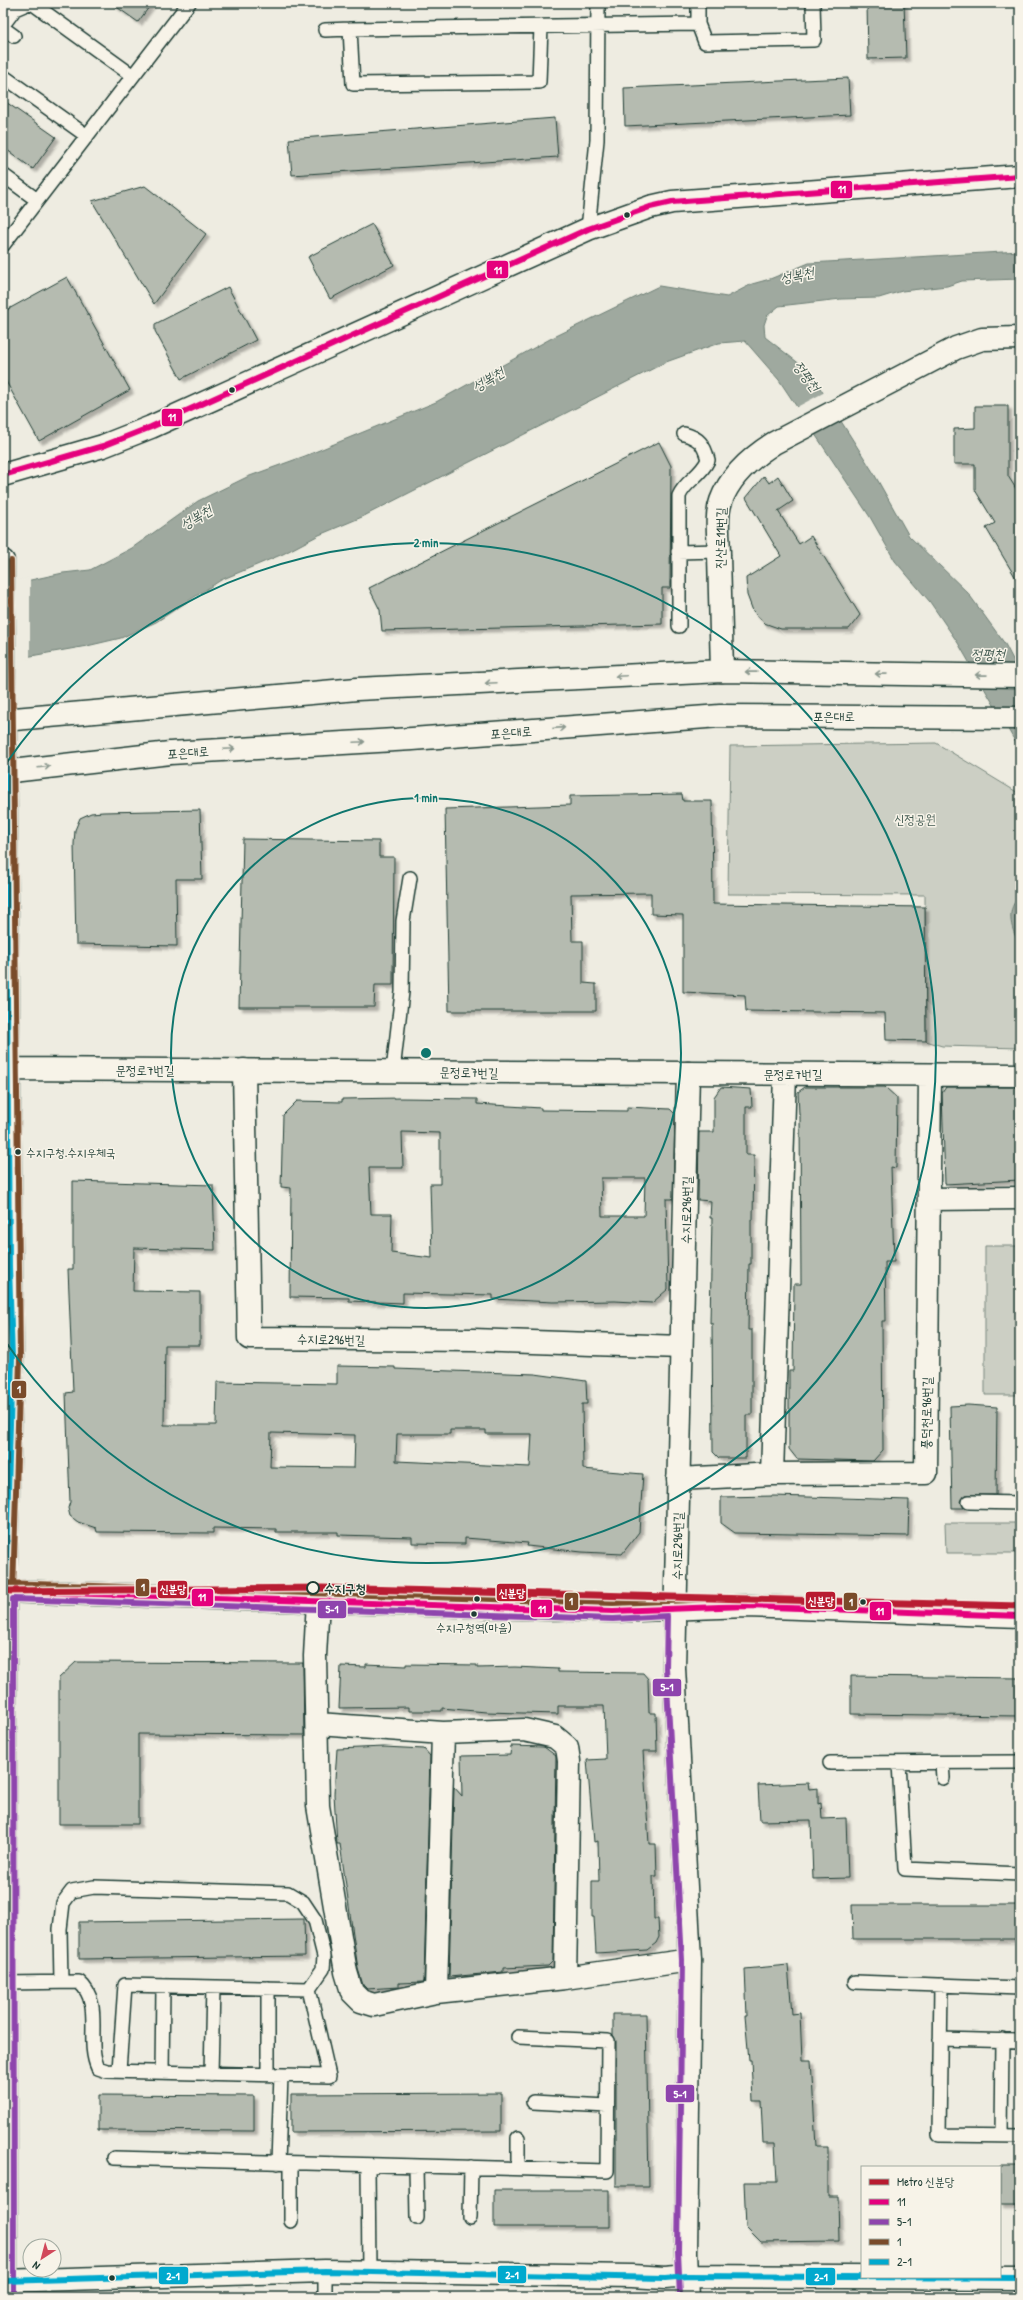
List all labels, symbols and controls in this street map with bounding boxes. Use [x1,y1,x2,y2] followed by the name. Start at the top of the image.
[830,180,853,199] line badge: 11
[838,182,846,196] text: 11
[622,210,632,220] unlabelled marker
[486,260,509,279] line badge: 11
[779,262,817,287] water label: 성복천
[494,263,502,277] text: 11
[790,356,826,396] water label: 정평천
[468,361,509,395] water label: 성복천
[227,385,237,395] unlabelled marker
[161,408,183,427] line badge: 11
[168,410,176,424] text: 11
[176,499,217,533] water label: 성복천
[710,507,730,569] street label: 진산로11번길
[414,534,439,551] text: 2 min
[971,644,1007,663] water label: 정평천
[745,668,758,676] one-way arrow
[875,670,888,678] one-way arrow
[975,671,988,679] one-way arrow
[615,673,628,680] one-way arrow
[485,679,498,686] one-way arrow
[813,707,855,725] street label: 포은대로
[490,722,532,742] street label: 포은대로
[552,725,565,732] one-way arrow
[352,738,365,746] one-way arrow
[167,742,209,762] street label: 포은대로
[222,746,235,753] one-way arrow
[37,764,50,771] one-way arrow
[414,789,438,806] text: 1 min
[894,810,936,828] park label: 신정공원
[419,1046,433,1060] centre of rings
[116,1061,174,1079] street label: 문정로7번길
[439,1062,499,1082] street label: 문정로7번길
[764,1065,822,1083] street label: 문정로7번길
[26,1144,115,1161] place label: 수지구청.수지우체국
[13,1147,23,1157] marker: 수지구청.수지우체국
[676,1176,696,1244] street label: 수지로296번길
[297,1329,365,1349] street label: 수지로296번길
[916,1376,936,1450] street label: 풍덕천로96번길
[11,1380,27,1399] line badge: 1
[17,1382,21,1396] text: 1
[667,1512,687,1580] street label: 수지로296번길
[135,1578,150,1597] line badge: 1
[324,1579,366,1597] place label: 수지구청
[141,1580,145,1594] text: 1
[157,1580,188,1599] line badge: 신분당
[306,1581,320,1595] marker: 수지구청
[160,1582,186,1596] text: 신분당
[496,1583,527,1602] line badge: 신분당
[499,1586,525,1600] text: 신분당
[191,1588,214,1607] line badge: 11
[198,1590,206,1604] text: 11
[805,1591,836,1610] line badge: 신분당
[564,1592,579,1611] line badge: 1
[843,1592,858,1611] line badge: 1
[472,1594,482,1604] unlabelled marker
[569,1594,573,1608] text: 1
[808,1594,834,1608] text: 신분당
[849,1595,853,1609] text: 1
[858,1597,868,1607] unlabelled marker
[530,1599,553,1618] line badge: 11
[317,1600,347,1619] line badge: 5-1
[869,1601,892,1621] line badge: 11
[325,1602,339,1616] text: 5-1
[538,1602,546,1616] text: 11
[876,1604,884,1618] text: 11
[469,1609,479,1619] marker: 수지구청역(마을)
[436,1619,512,1636] place label: 수지구청역(마을)
[652,1678,682,1697] line badge: 5-1
[660,1680,674,1694] text: 5-1
[665,2084,695,2103] line badge: 5-1
[673,2087,687,2101] text: 5-1
[861,2166,1001,2278] legend
[897,2173,955,2190] text: Metro 신분당
[897,2193,906,2210] text: 11
[897,2213,911,2230] text: 5-1
[897,2233,901,2250] text: 1
[22,2238,62,2278] north arrow
[897,2253,912,2270] text: 2-1
[30,2259,43,2273] text: N
[497,2265,527,2284] line badge: 2-1
[158,2266,189,2285] line badge: 2-1
[805,2267,836,2286] line badge: 2-1
[505,2268,519,2282] text: 2-1
[166,2269,180,2283] text: 2-1
[814,2270,828,2284] text: 2-1
[107,2273,117,2283] unlabelled marker

